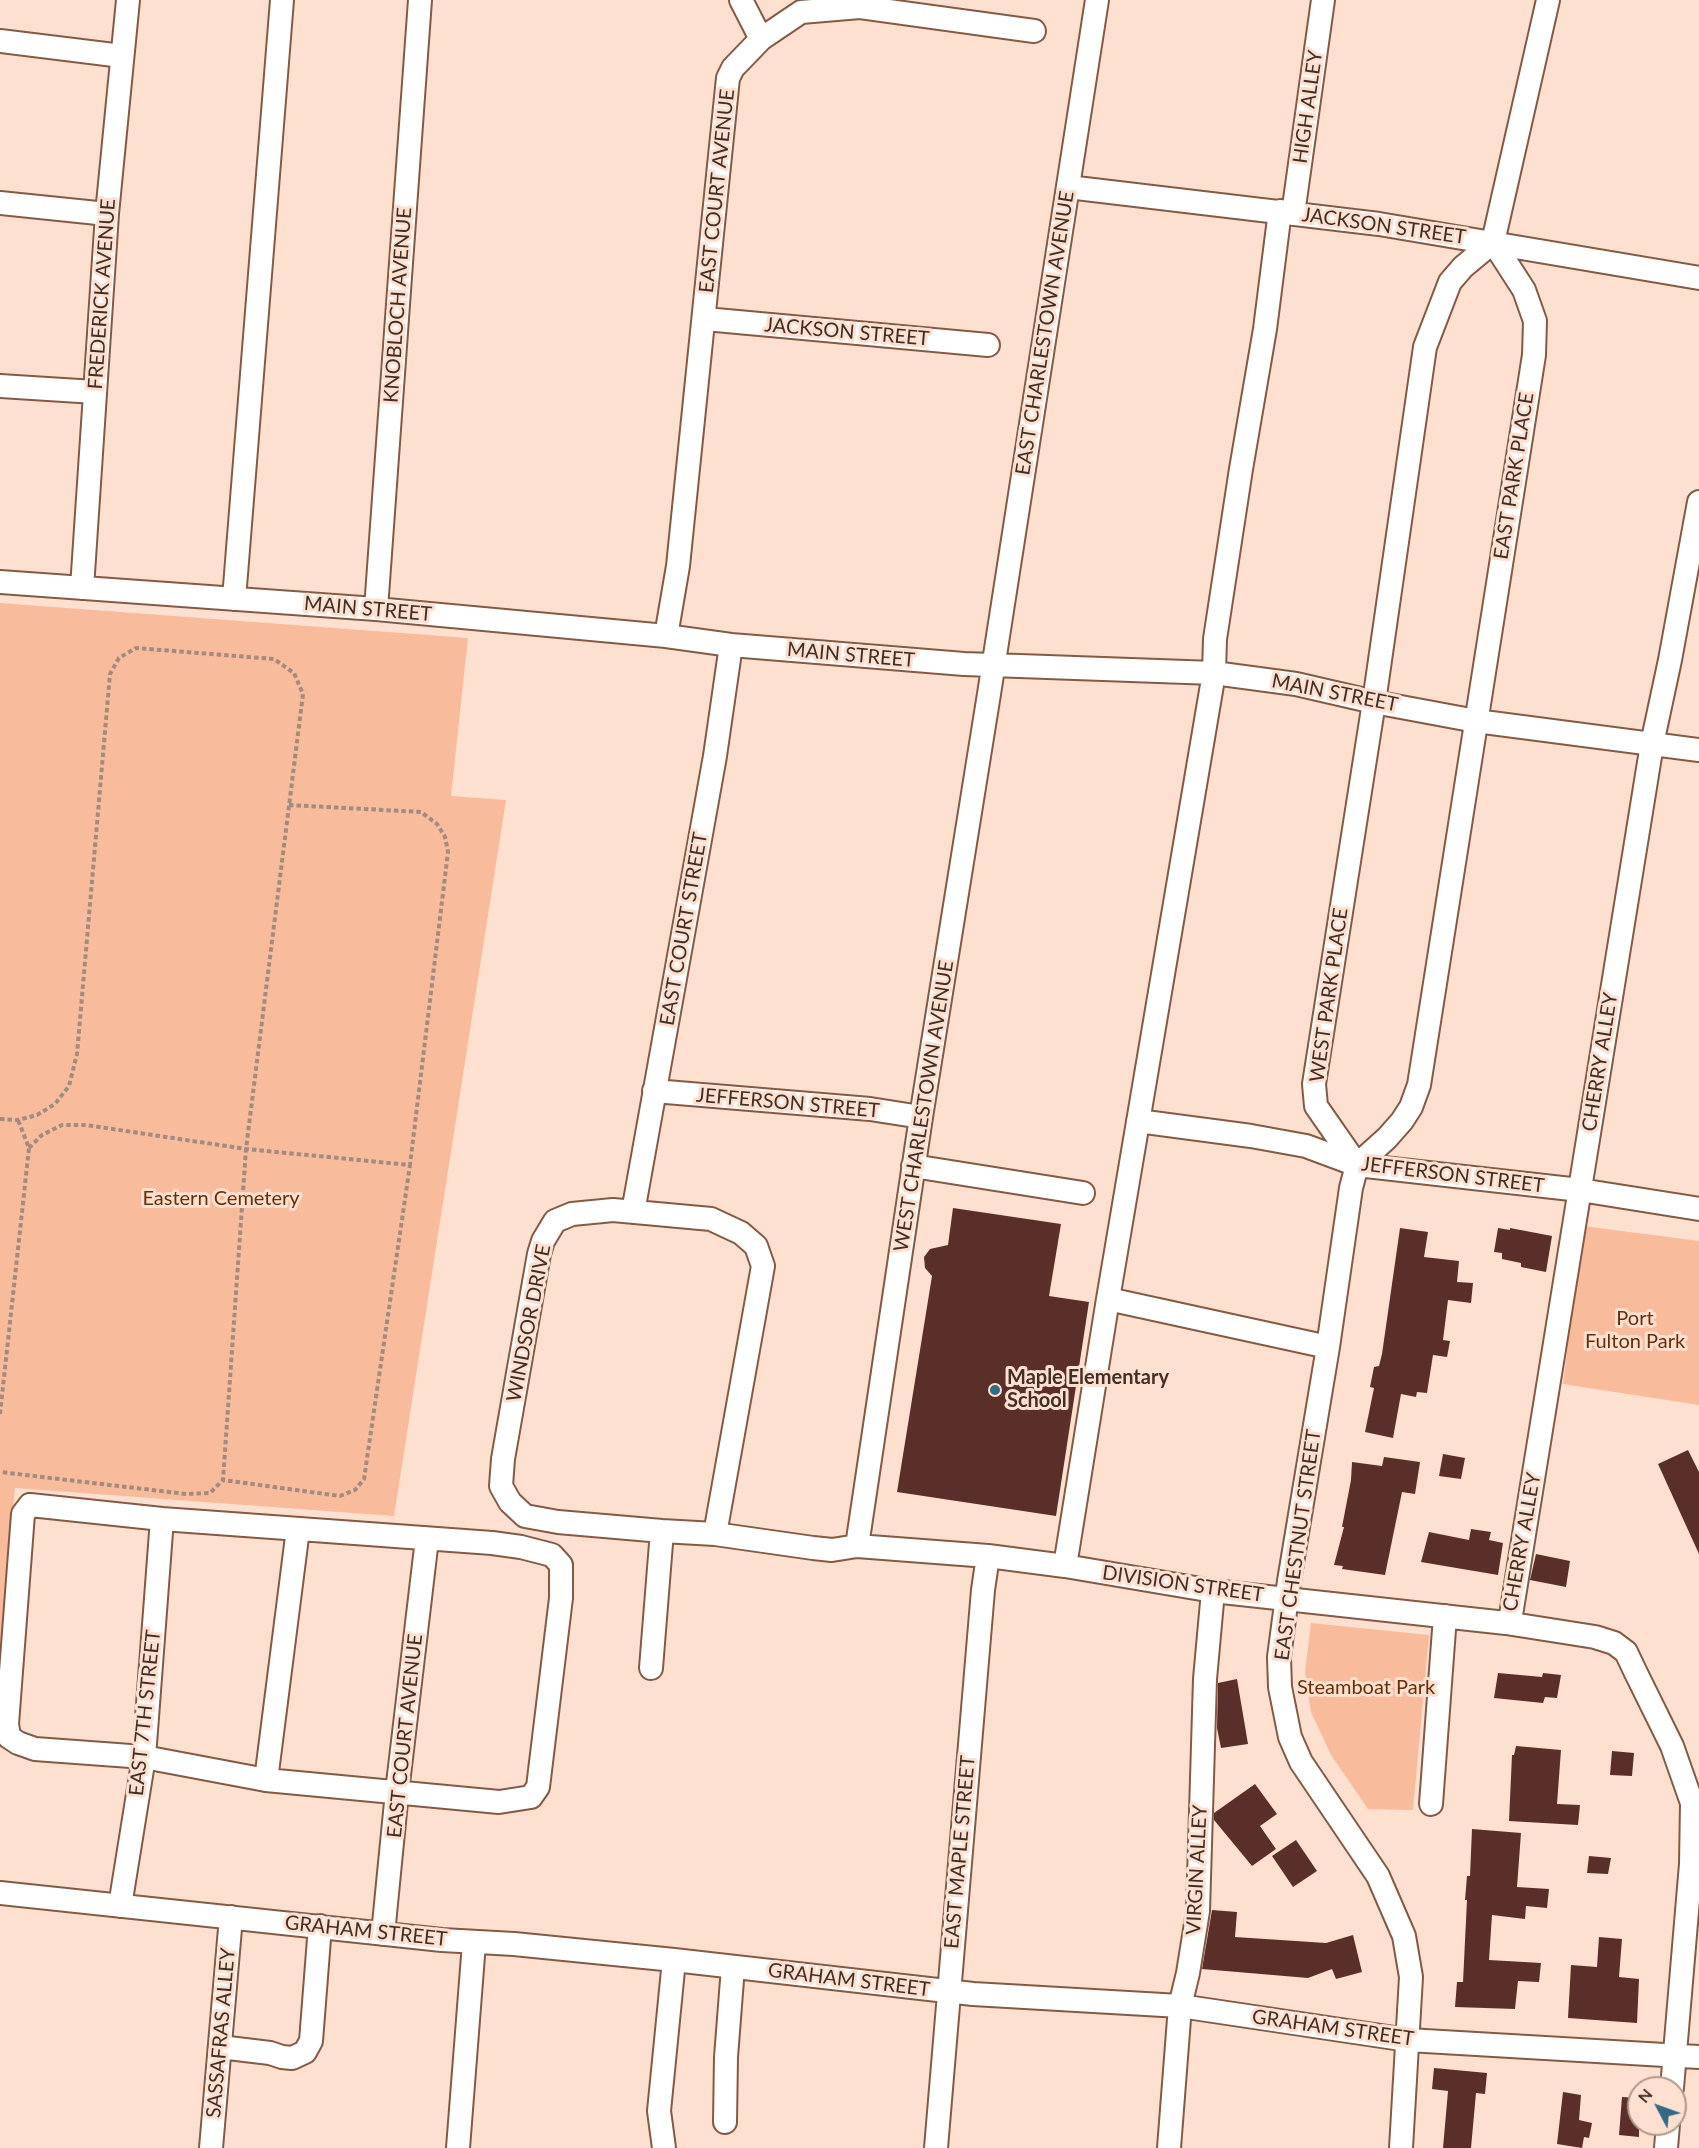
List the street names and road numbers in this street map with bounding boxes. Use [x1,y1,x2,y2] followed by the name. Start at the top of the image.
[1288,49,1328,165] street label: HIGH ALLEY
[694,88,740,294] street label: EAST COURT AVENUE
[1011,189,1079,477] street label: EAST CHARLESTOWN AVENUE
[83,198,121,390] street label: FREDERICK AVENUE
[1300,203,1468,249] street label: JACKSON STREET
[379,206,417,404] street label: KNOBLOCH AVENUE
[764,313,930,351] street label: JACKSON STREET
[1489,391,1539,561] street label: EAST PARK PLACE
[303,591,433,627] street label: MAIN STREET
[786,637,916,673] street label: MAIN STREET
[1270,669,1400,717] street label: MAIN STREET
[655,831,713,1027] street label: EAST COURT STREET
[1305,906,1353,1084] street label: WEST PARK PLACE
[889,959,959,1253] street label: WEST CHARLESTOWN AVENUE
[1577,991,1623,1133] street label: CHERRY ALLEY
[695,1083,881,1123] street label: JEFFERSON STREET
[1360,1152,1546,1198] street label: JEFFERSON STREET
[502,1242,556,1404] street label: WINDSOR DRIVE
[1270,1428,1326,1662] street label: EAST CHESTNUT STREET
[1498,1471,1546,1613] street label: CHERRY ALLEY
[1101,1561,1265,1607] street label: DIVISION STREET
[124,1629,166,1797] street label: EAST 7TH STREET
[382,1633,428,1839] street label: EAST COURT AVENUE
[940,1754,980,1950] street label: EAST MAPLE STREET
[1182,1804,1212,1936] street label: VIRGIN ALLEY
[284,1911,448,1951] street label: GRAHAM STREET
[202,1947,240,2119] street label: SASSAFRAS ALLEY
[767,1958,931,2002] street label: GRAHAM STREET
[1250,2005,1416,2051] street label: GRAHAM STREET

